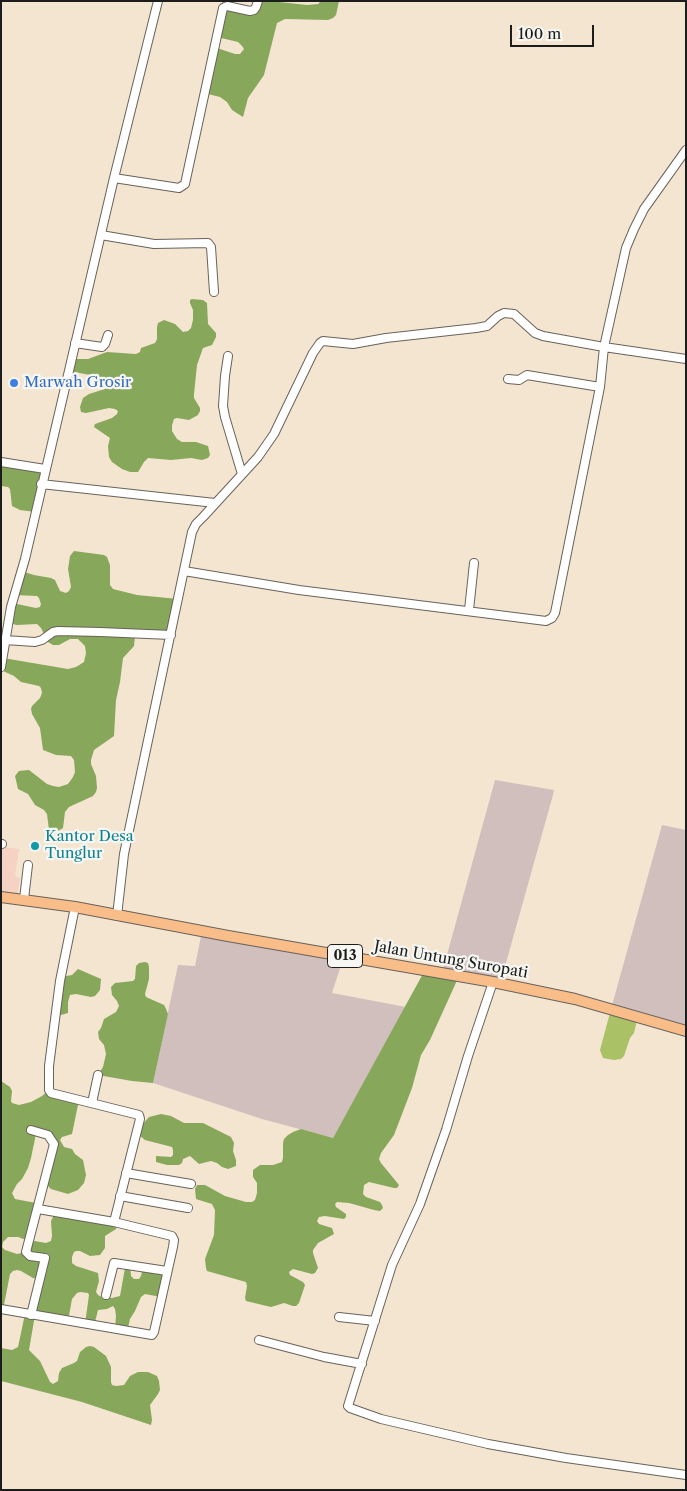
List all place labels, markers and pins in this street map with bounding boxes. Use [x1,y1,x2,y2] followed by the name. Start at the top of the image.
[24,374,131,392] place label: Marwah Grosir
[8,377,20,389] marker: Marwah Grosir
[45,828,134,863] place label: Kantor Desa Tunglur
[29,840,41,852] marker: Kantor Desa Tunglur

